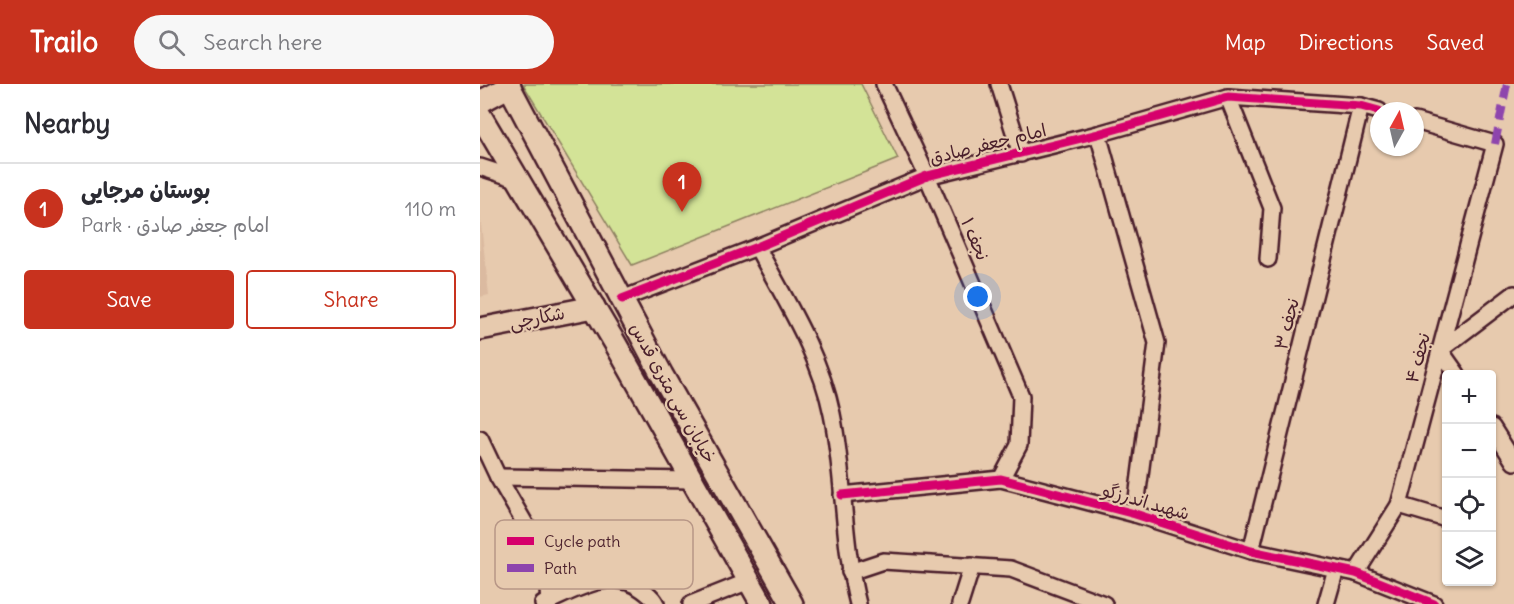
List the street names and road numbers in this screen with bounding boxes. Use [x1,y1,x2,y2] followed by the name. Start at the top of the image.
[927,118,1050,172] street label: امام جعفر صادق
[956,214,995,264] street label: نجف ۱
[1269,296,1304,352] street label: نجف ۳
[507,301,567,335] street label: شکارچی
[625,318,722,467] street label: خیابان سی متری قدس
[1400,330,1435,386] street label: نجف ۴
[1098,478,1192,525] street label: شهید اندرزگو

